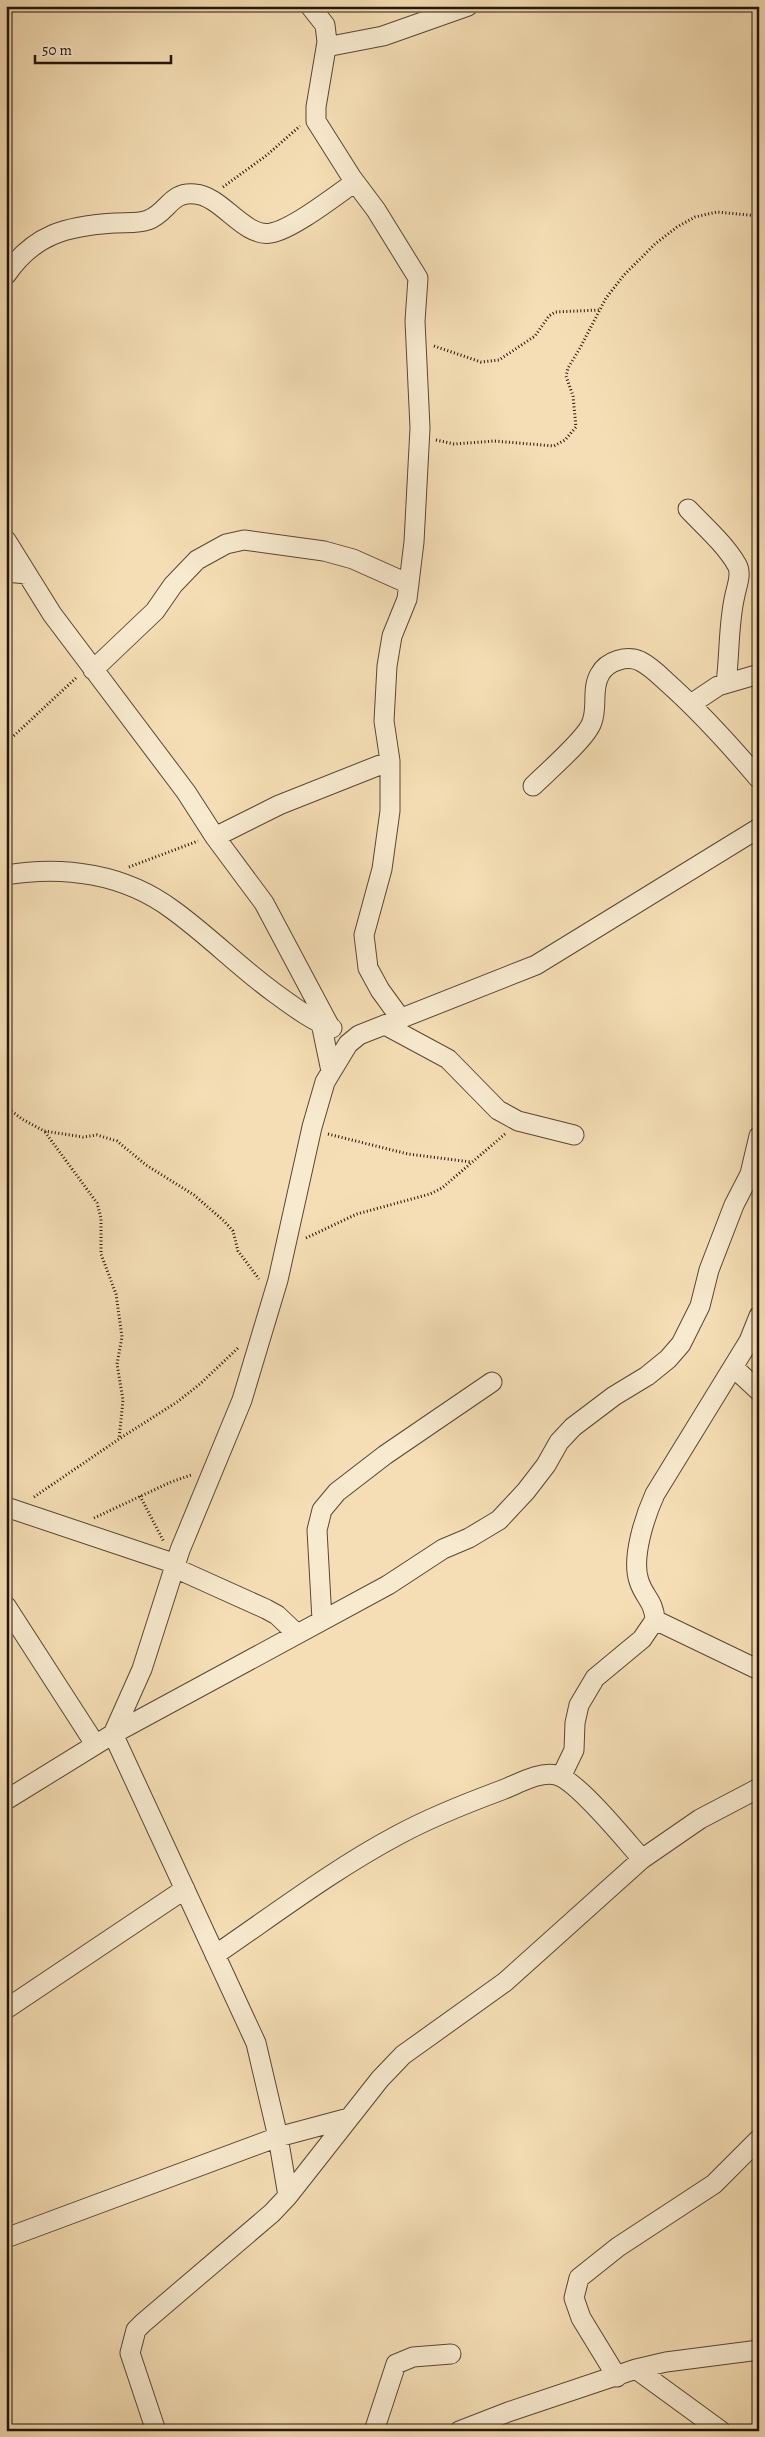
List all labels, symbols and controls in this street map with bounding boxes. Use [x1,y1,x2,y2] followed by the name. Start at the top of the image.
[35,32,171,64] scale bar
[42,40,72,60] text: 50 m

